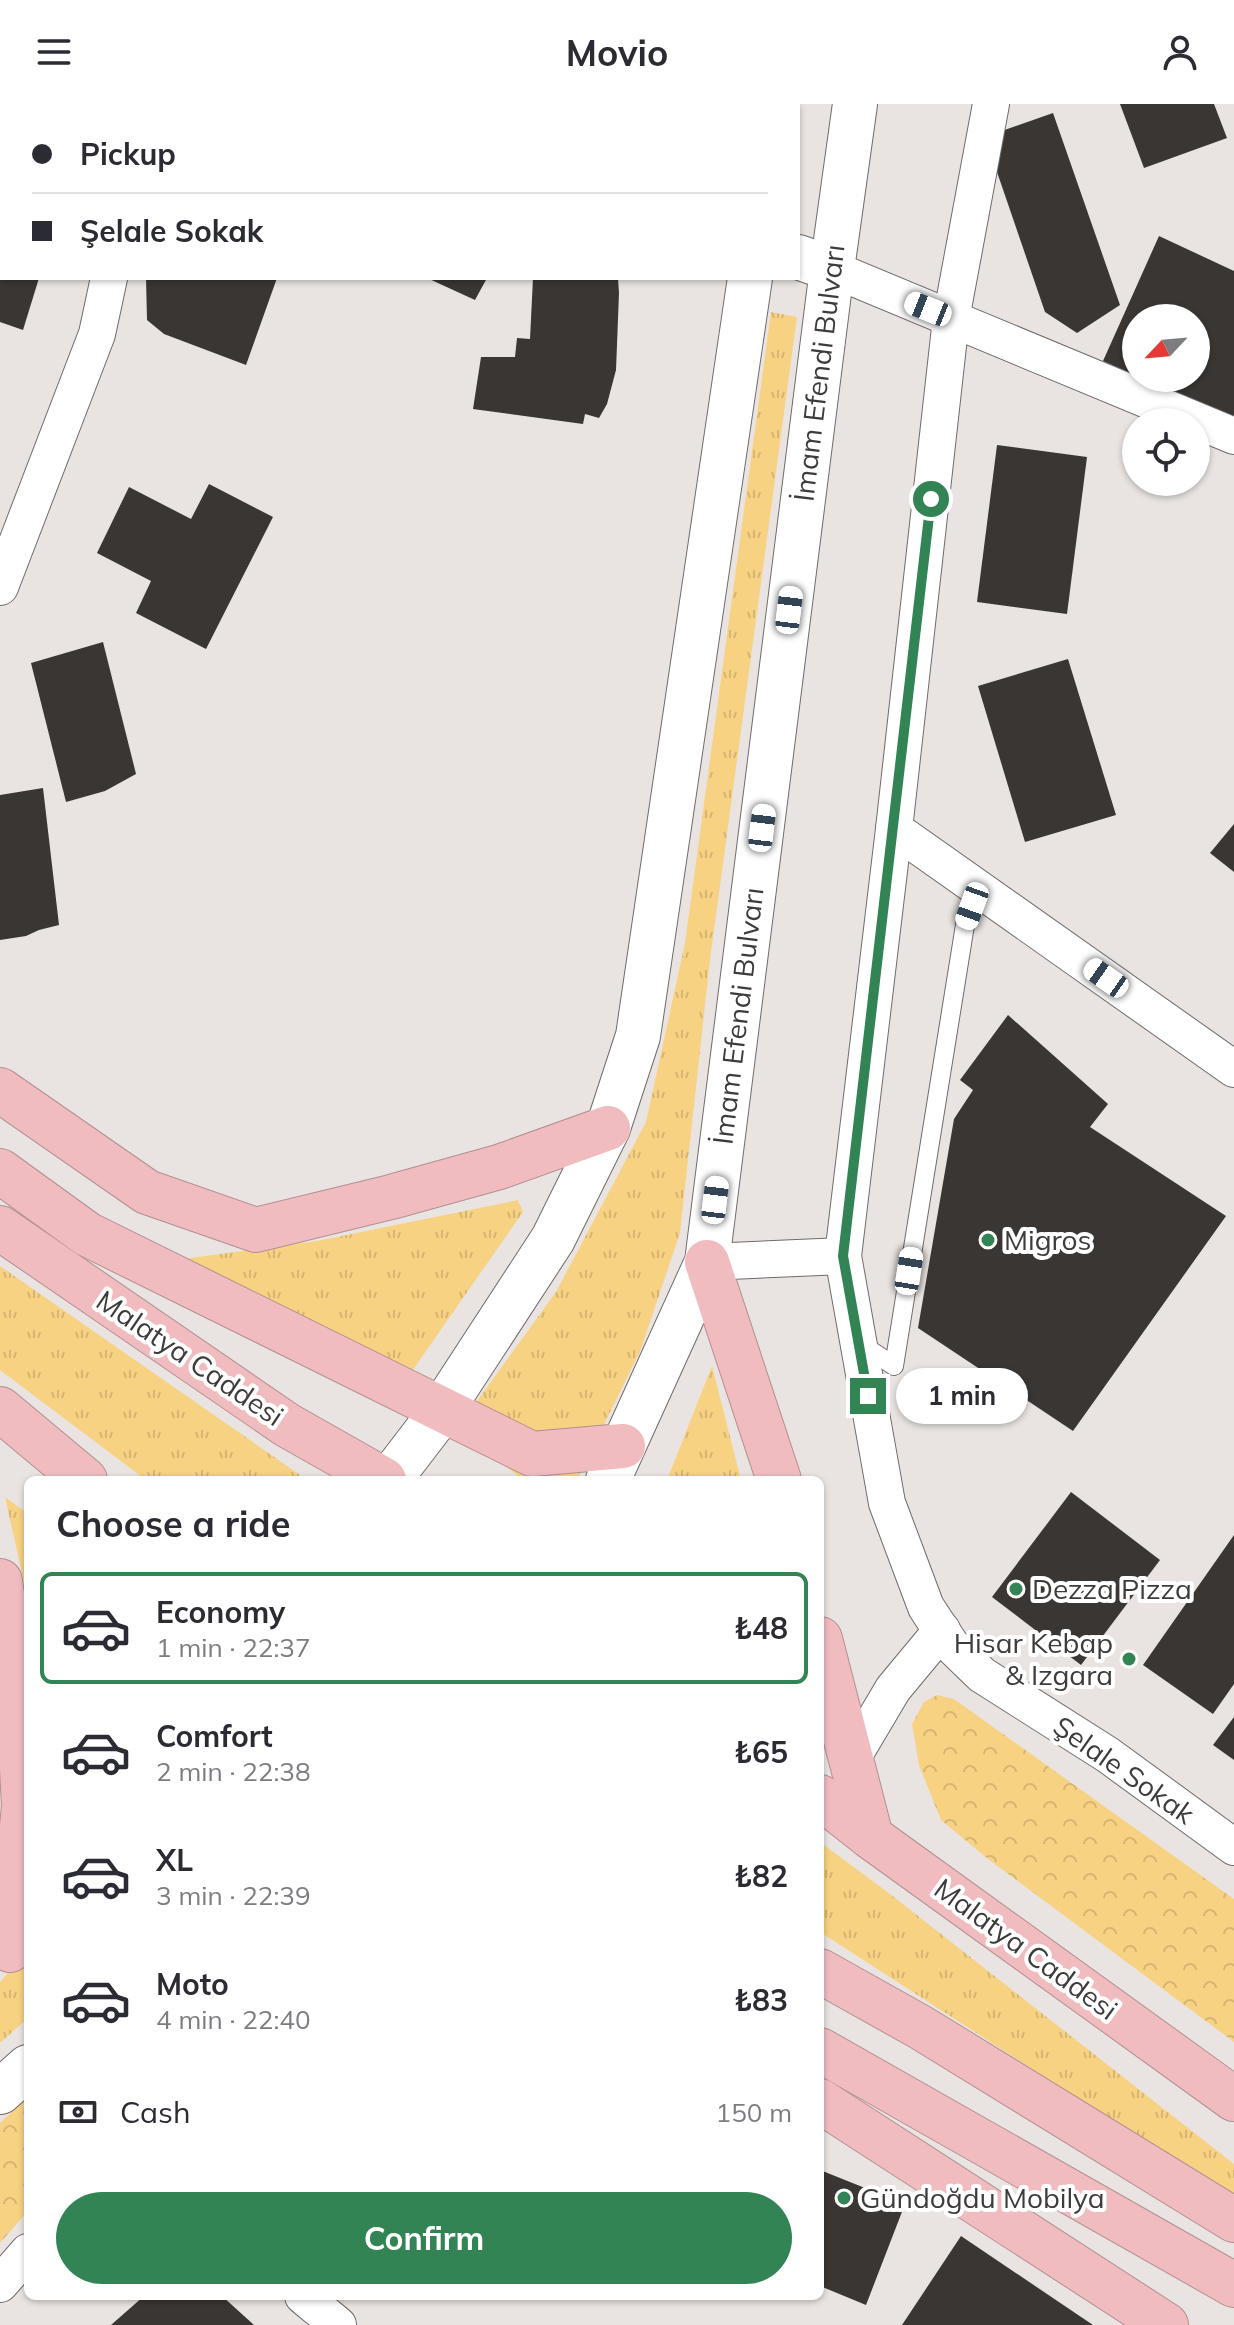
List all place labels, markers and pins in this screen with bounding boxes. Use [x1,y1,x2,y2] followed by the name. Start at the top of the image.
[1004,1222,1091,1257] place label: Migros
[979,1231,997,1249] marker: Migros
[1032,1571,1192,1606] place label: Dezza Pizza
[1007,1580,1025,1598] marker: Dezza Pizza
[954,1625,1113,1692] place label: Hisar Kebap & Izgara
[1120,1650,1138,1668] marker: Hisar Kebap & Izgara
[860,2180,1105,2215] place label: Gündoğdu Mobilya
[835,2189,853,2207] marker: Gündoğdu Mobilya

